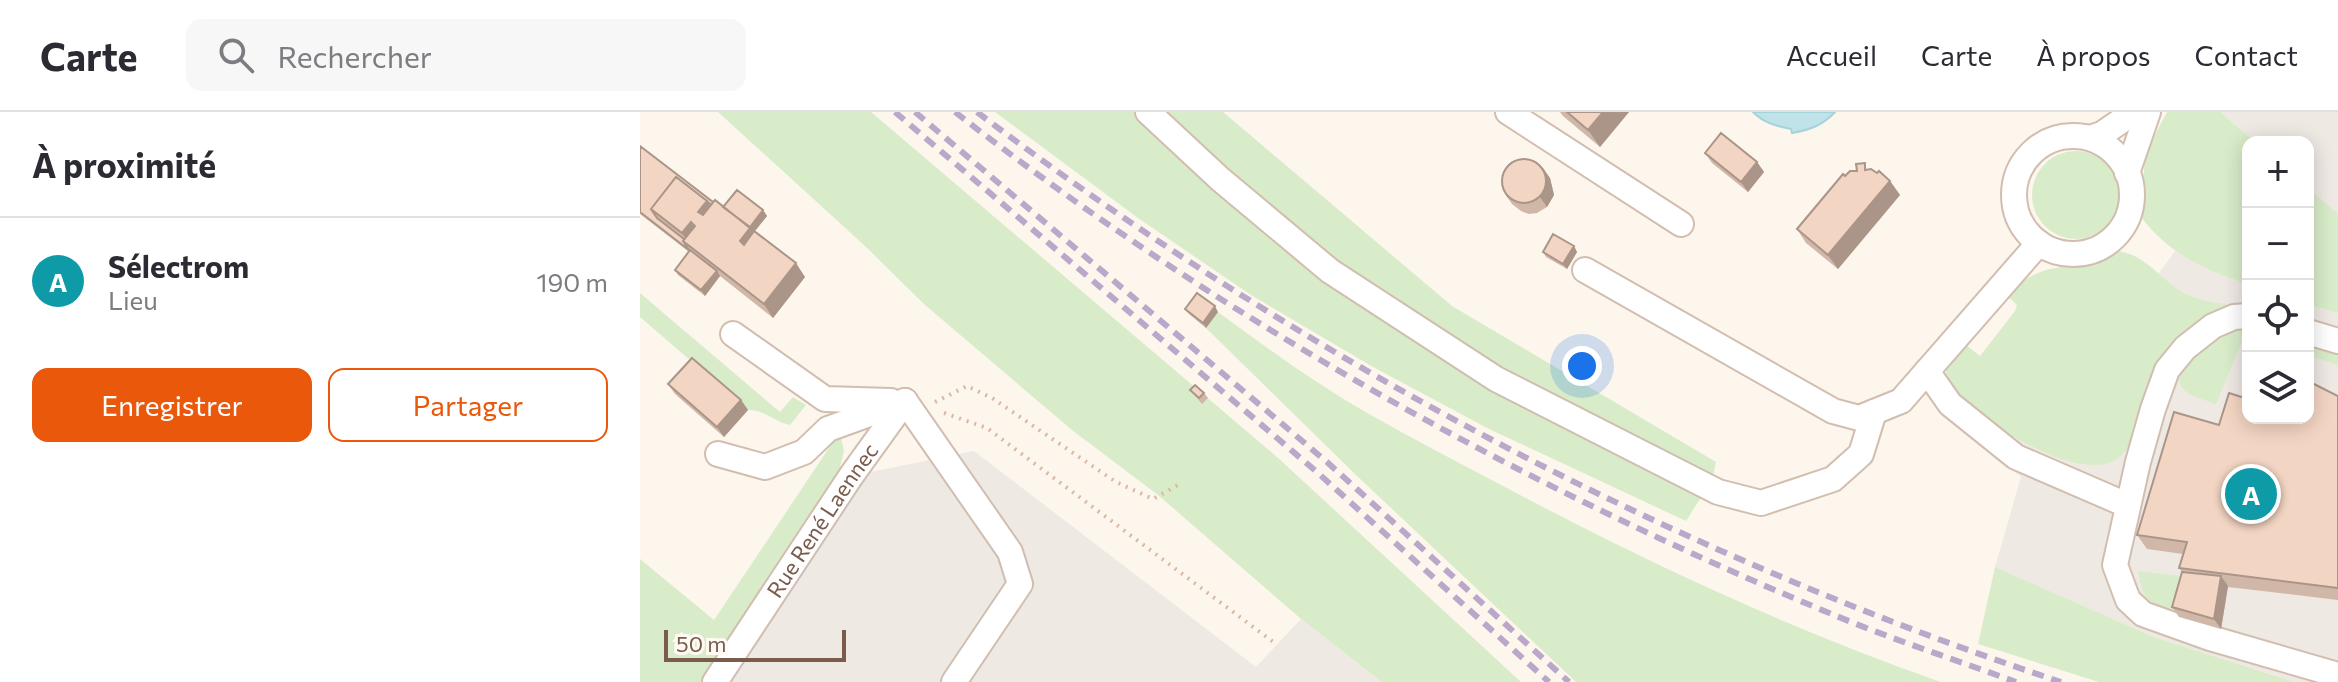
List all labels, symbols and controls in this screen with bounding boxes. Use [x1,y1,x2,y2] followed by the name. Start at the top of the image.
[186,19,746,91] search box
[40,32,138,79] text: Carte
[214,33,258,77] icon: search
[278,37,432,74] text: Rechercher
[1786,38,1877,72] text: Accueil
[1921,38,1992,72] text: Carte
[2036,38,2151,72] text: À propos
[2195,38,2298,72] text: Contact
[2242,136,2314,424] map controls
[2242,136,2314,208] button: +
[32,143,216,185] text: À proximité
[2242,208,2314,280] button: −
[108,247,249,284] text: Sélectrom
[49,266,67,297] text: A
[536,266,608,297] text: 190 m
[2242,280,2314,352] button: locate
[108,284,158,315] text: Lieu
[1562,346,1602,386] your location
[2242,352,2314,424] button: layers
[32,368,312,442] button: Enregistrer
[328,368,608,442] button: Partager
[761,438,883,602] street label: Rue René Laennec
[2225,464,2277,524] pin: A
[664,626,846,662] scale bar
[676,630,726,657] text: 50 m

